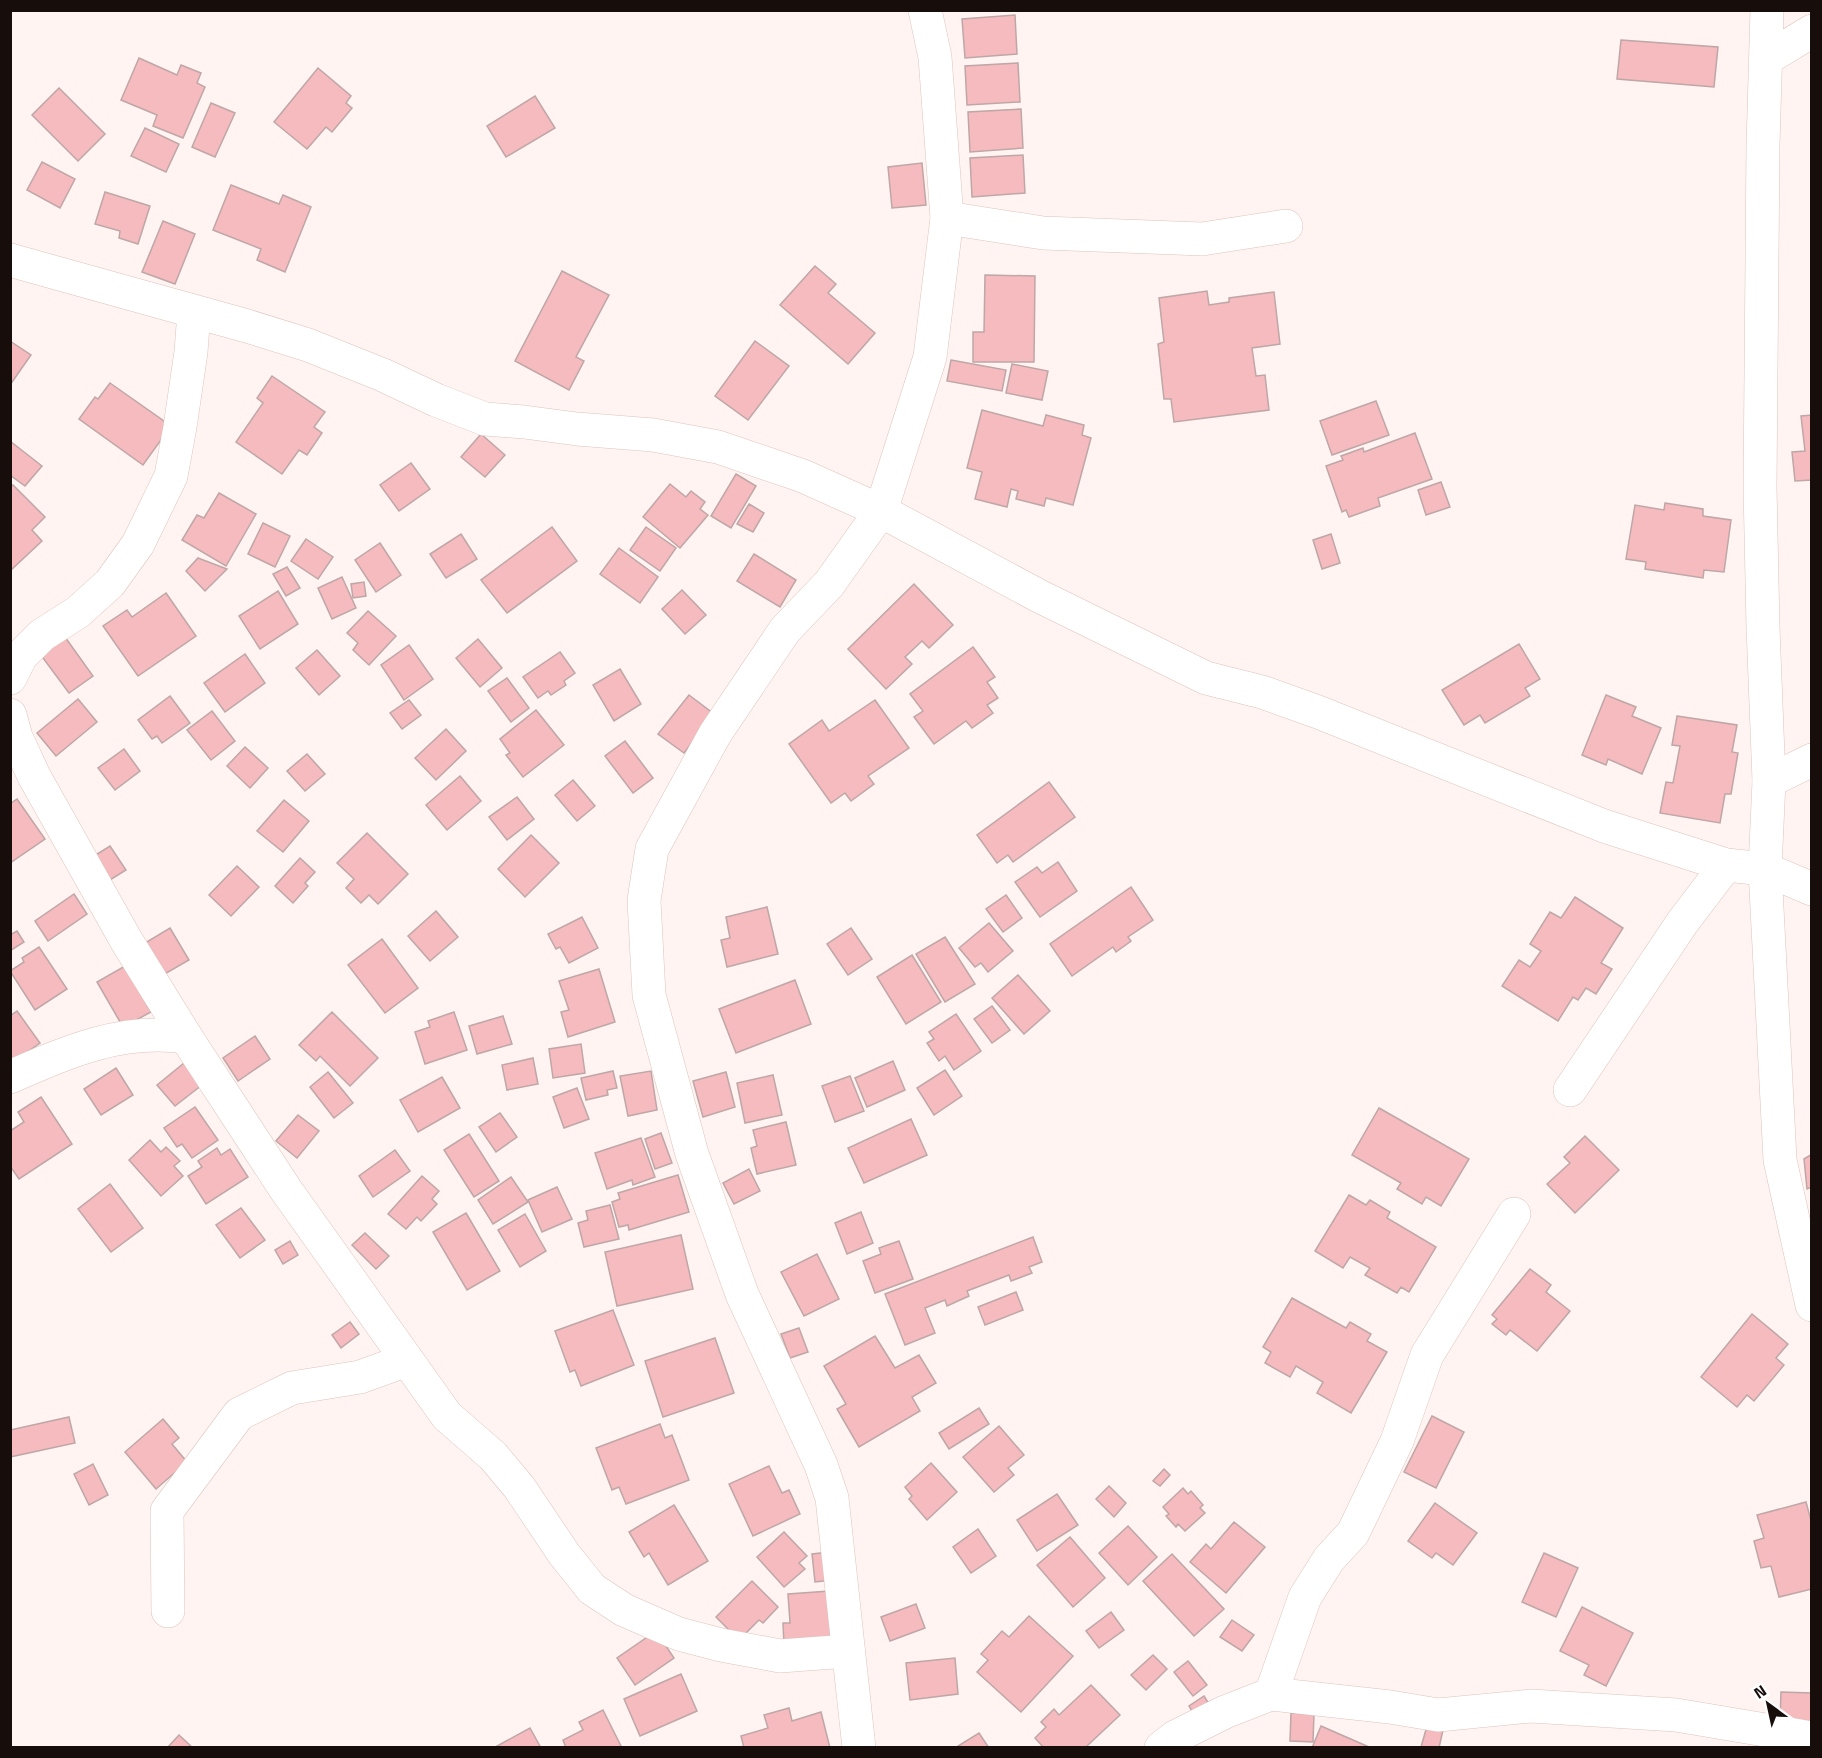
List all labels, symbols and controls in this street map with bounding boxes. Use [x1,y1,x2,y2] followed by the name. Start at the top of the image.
[1738,1674,1798,1734] north arrow
[1749,1678,1771,1705] text: N

